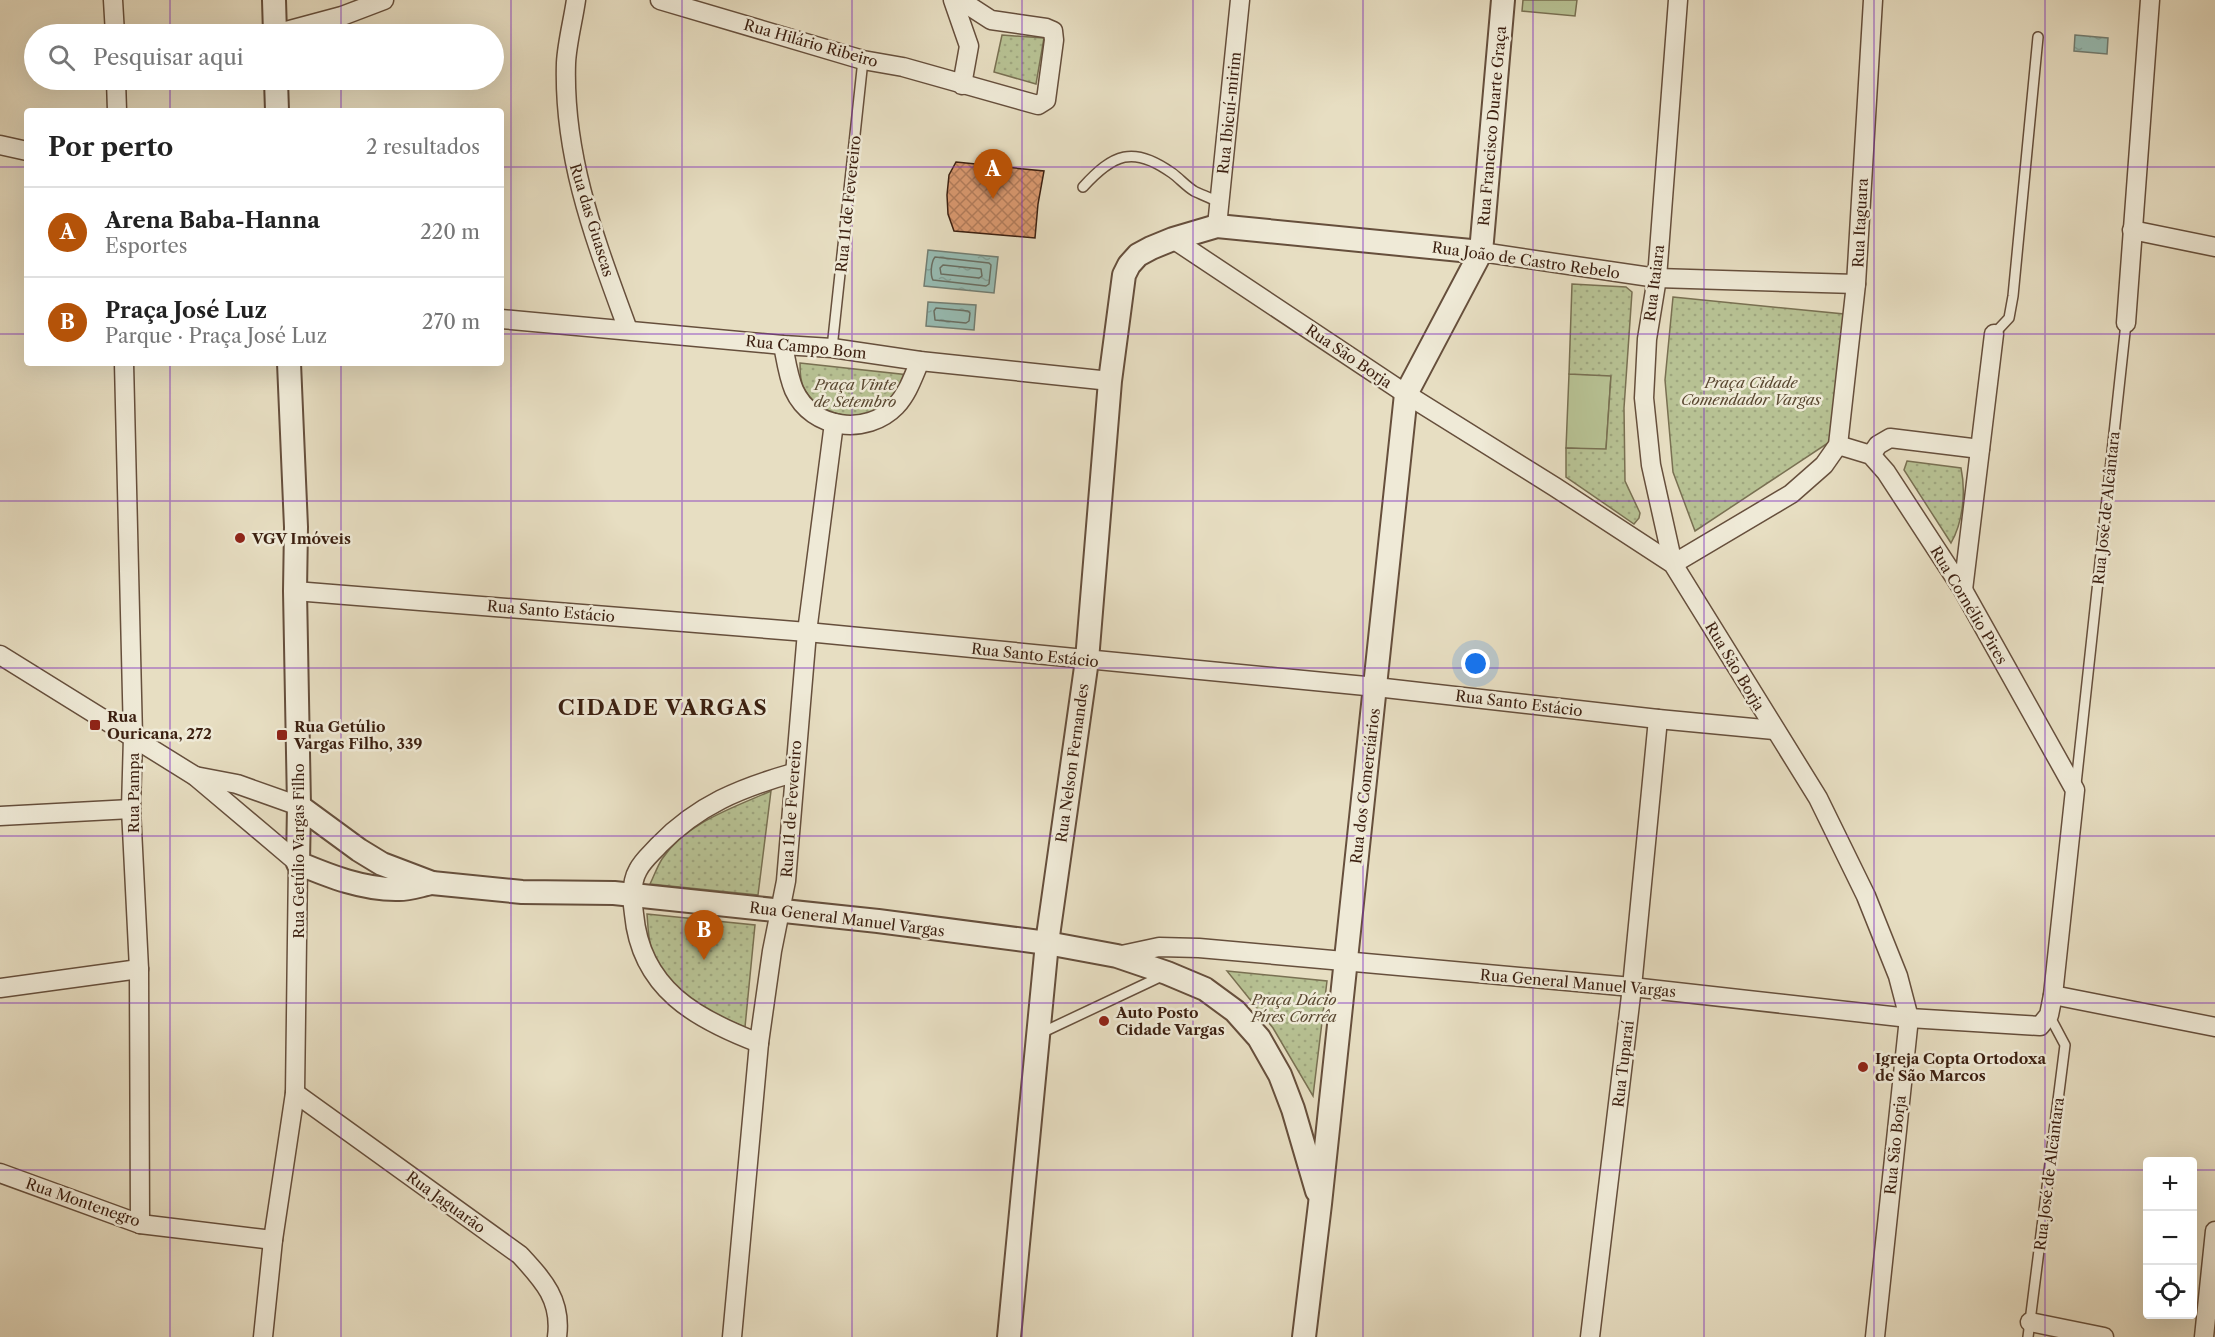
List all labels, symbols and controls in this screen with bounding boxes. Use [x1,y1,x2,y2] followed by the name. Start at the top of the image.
[742,15,880,71] street label: Rua Hilário Ribeiro
[24,24,504,90] search box
[1474,25,1510,227] street label: Rua Francisco Duarte Graça
[45,41,78,74] icon: search
[93,44,243,71] text: Pesquisar aqui
[1213,51,1245,175] street label: Rua Ibicuí-mirim
[48,131,173,163] text: Por perto
[831,134,865,274] street label: Rua 11 de Fevereiro
[366,135,480,159] text: 2 resultados
[974,150,1012,199] pin: A
[566,161,618,279] street label: Rua das Guascas
[1848,178,1872,268] street label: Rua Itaguara
[105,207,320,234] text: Arena Baba-Hanna
[60,220,75,244] text: A
[420,220,480,244] text: 220 m
[105,234,188,258] text: Esportes
[1431,237,1621,283] street label: Rua João de Castro Rebelo
[1640,243,1668,322] street label: Rua Itaiara
[105,297,267,324] text: Praça José Luz
[60,310,75,334] text: B
[422,310,480,334] text: 270 m
[1302,320,1396,392] street label: Rua São Borja
[105,324,327,348] text: Parque · Praça José Luz
[745,331,867,363] street label: Rua Campo Bom
[1681,373,1822,409] park label: Praça Cidade Comendador Vargas
[813,375,896,411] park label: Praça Vinte de Setembro
[2088,430,2124,586] street label: Rua José de Alcântara
[251,529,351,548] place label: VGV Imóveis
[233,531,247,545] marker: VGV Imóveis
[1926,542,2012,668] street label: Rua Cornélio Pires
[486,596,616,626] street label: Rua Santo Estácio
[1701,618,1769,714] street label: Rua São Borja
[970,639,1100,671] street label: Rua Santo Estácio
[1461,649,1490,678] your location
[1051,682,1093,844] street label: Rua Nelson Fernandes
[1454,686,1584,720] street label: Rua Santo Estácio
[558,695,768,720] district label: CIDADE VARGAS
[107,707,212,743] place label: Rua Ouricana, 272
[1346,707,1384,865] street label: Rua dos Comerciários
[293,717,423,753] place label: Rua Getúlio Vargas Filho, 339
[88,718,102,732] marker: Rua Ouricana, 272
[275,728,289,742] marker: Rua Getúlio Vargas Filho, 339
[777,740,805,878] street label: Rua 11 de Fevereiro
[124,753,143,833] street label: Rua Pampa
[289,763,308,939] street label: Rua Getúlio Vargas Filho
[748,898,946,940] street label: Rua General Manuel Vargas
[684,910,724,960] pin: B
[1479,965,1677,1001] street label: Rua General Manuel Vargas
[1250,990,1337,1026] park label: Praça Dácio Píres Corrêa
[1115,1003,1225,1039] place label: Auto Posto Cidade Vargas
[1097,1014,1111,1028] marker: Auto Posto Cidade Vargas
[1608,1019,1638,1109] street label: Rua Tuparaí
[1875,1049,2047,1085] place label: Igreja Copta Ortodoxa de São Marcos
[1856,1060,1870,1074] marker: Igreja Copta Ortodoxa de São Marcos
[1880,1094,1910,1196] street label: Rua São Borja
[2030,1096,2068,1252] street label: Rua José de Alcântara
[2143,1157,2197,1319] map controls
[2143,1157,2197,1211] button: +
[403,1167,489,1237] street label: Rua Jaguarão
[23,1173,143,1231] street label: Rua Montenegro
[2143,1211,2197,1265] button: −
[2143,1265,2197,1319] button: locate

